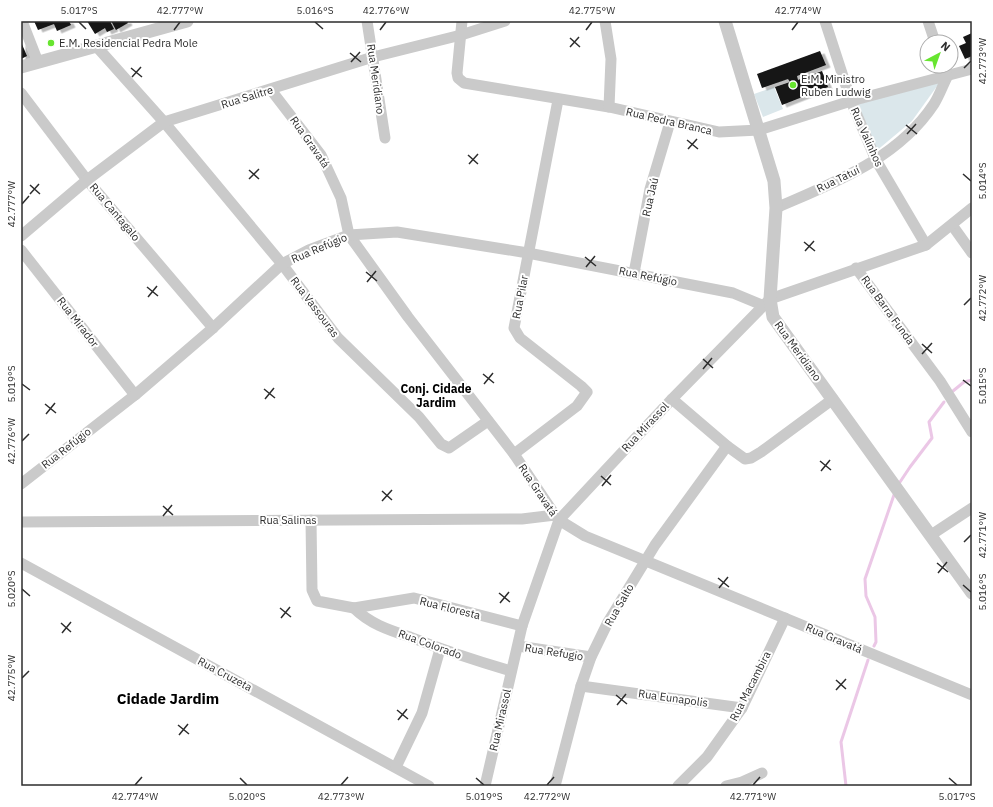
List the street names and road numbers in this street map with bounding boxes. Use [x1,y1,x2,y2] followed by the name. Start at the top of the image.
[364,43,388,115] street label: Rua Meridiano
[219,82,275,112] street label: Rua Salitre
[625,104,713,138] street label: Rua Pedra Branca
[848,105,886,169] street label: Rua Valinhos
[287,113,333,171] street label: Rua Gravatá
[814,163,862,195] street label: Rua Tatuí
[639,176,661,218] street label: Rua Jaú
[87,180,143,244] street label: Rua Cantagalo
[289,230,349,266] street label: Rua Refúgio
[618,263,678,289] street label: Rua Refúgio
[858,273,918,347] street label: Rua Barra Funda
[288,274,342,340] street label: Rua Vassouras
[509,274,531,320] street label: Rua Pilar
[54,294,102,350] street label: Rua Mirador
[771,318,825,384] street label: Rua Meridiano
[618,399,672,455] street label: Rua Mirassol
[38,424,94,472] street label: Rua Refúgio
[515,461,561,519] street label: Rua Gravatá
[259,513,317,527] street label: Rua Salinas
[601,581,637,629] street label: Rua Salto
[418,594,482,622] street label: Rua Floresta
[804,620,865,656] street label: Rua Gravatá
[396,626,464,662] street label: Rua Colorado
[524,640,584,664] street label: Rua Refugio
[726,649,774,723] street label: Rua Macambira
[195,654,255,694] street label: Rua Cruzeta
[637,686,709,710] street label: Rua Eunapolis
[486,688,514,752] street label: Rua Mirassol

